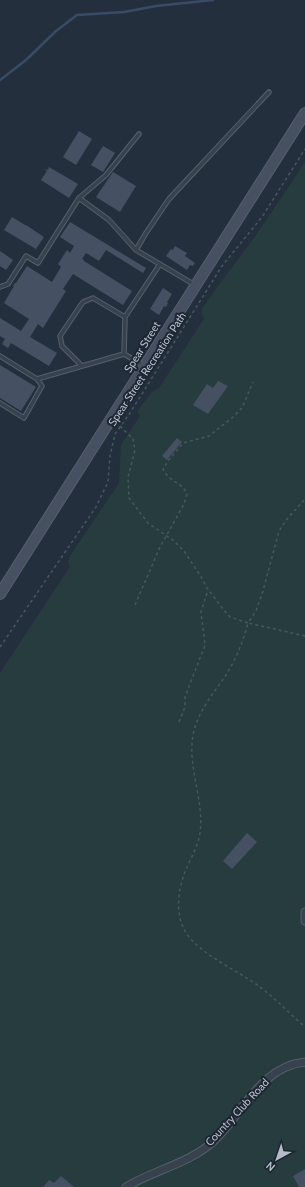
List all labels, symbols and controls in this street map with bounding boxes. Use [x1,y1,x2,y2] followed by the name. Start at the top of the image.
[105,309,189,429] street label: Spear Street Recreation Path
[121,319,163,375] street label: Spear Street
[202,1075,272,1149] street label: Country Club Road
[257,1139,297,1179] north arrow
[263,1159,278,1175] text: N

